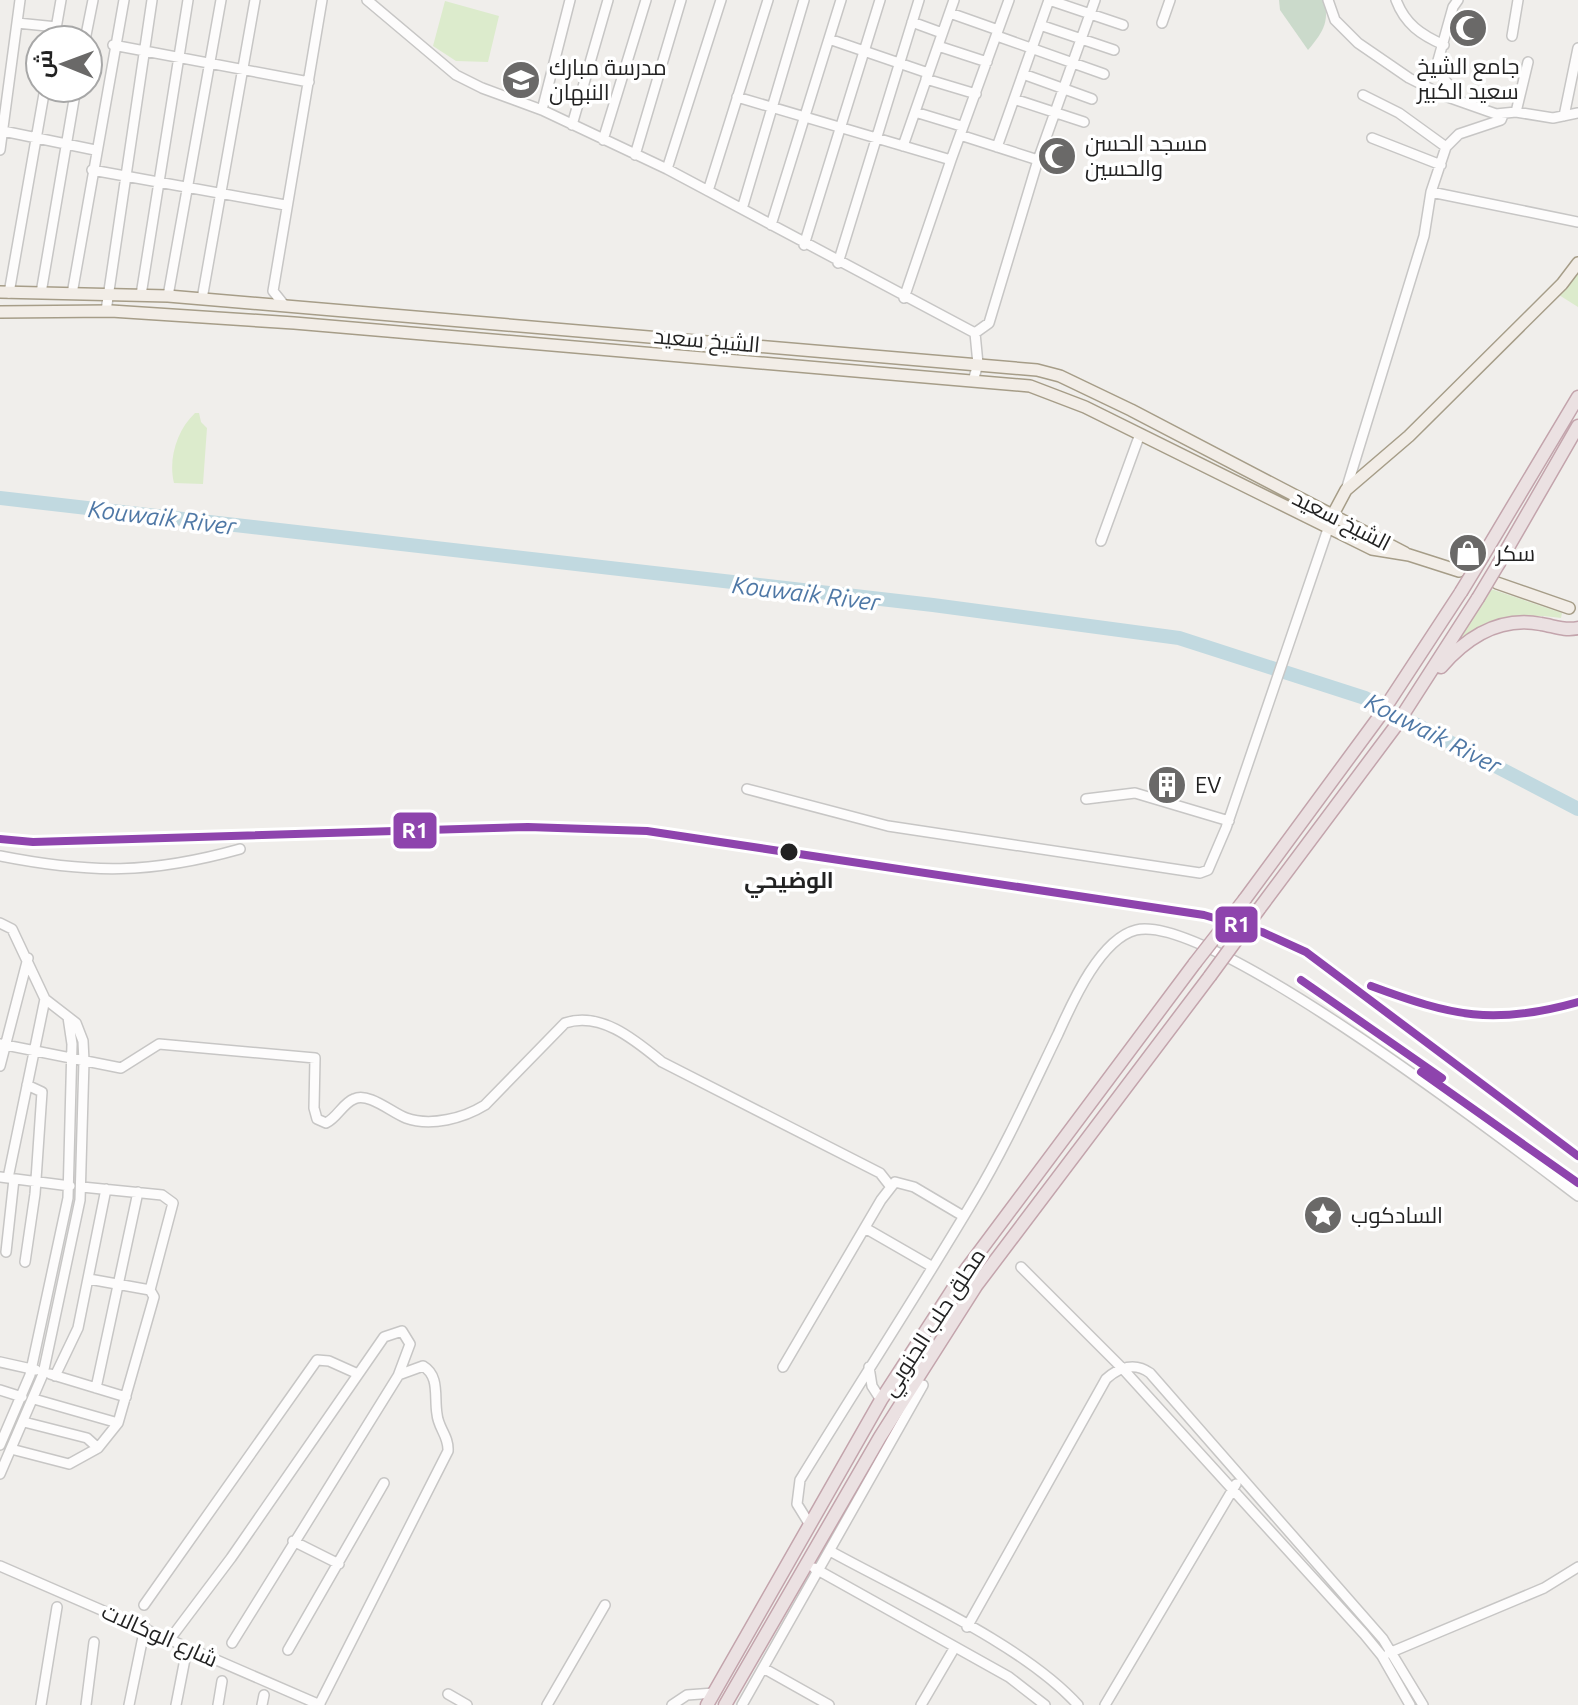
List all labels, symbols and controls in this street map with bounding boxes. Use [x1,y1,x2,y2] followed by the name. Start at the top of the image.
[1447,7,1489,49] mosque icon: جامع الشيخ سعيد الكبير
[24,24,104,104] north arrow
[31,49,58,78] text: ش
[1415,53,1519,104] place label: جامع الشيخ سعيد الكبير
[549,54,667,106] place label: مدرسة مبارك النبهان
[500,59,542,101] school or university icon: مدرسة مبارك النبهان
[1085,130,1207,182] place label: مسجد الحسن والحسين
[1036,135,1078,177] mosque icon: مسجد الحسن والحسين
[653,322,761,360] street label: الشيخ سعيد
[1288,484,1395,558] street label: الشيخ سعيد
[87,495,238,540] water label: Kouwaik River
[1447,532,1489,574] shop icon: سكر
[1494,540,1535,566] place label: سكر
[731,571,882,616] water label: Kouwaik River
[1361,688,1506,780] water label: Kouwaik River
[1146,764,1188,806] building icon: EV
[1195,772,1221,797] place label: EV
[392,811,438,850] line badge: R1
[402,817,428,842] text: R1
[778,841,800,863] marker: الوضيحي
[744,867,834,898] place label: الوضيحي
[1214,905,1259,944] line badge: R1
[1224,911,1250,936] text: R1
[1302,1194,1344,1236] place icon: السادكوب
[1351,1202,1443,1228] place label: السادكوب
[876,1243,994,1403] street label: محلق حلب الجنوبي
[97,1598,222,1674] street label: شارع الوكالات

